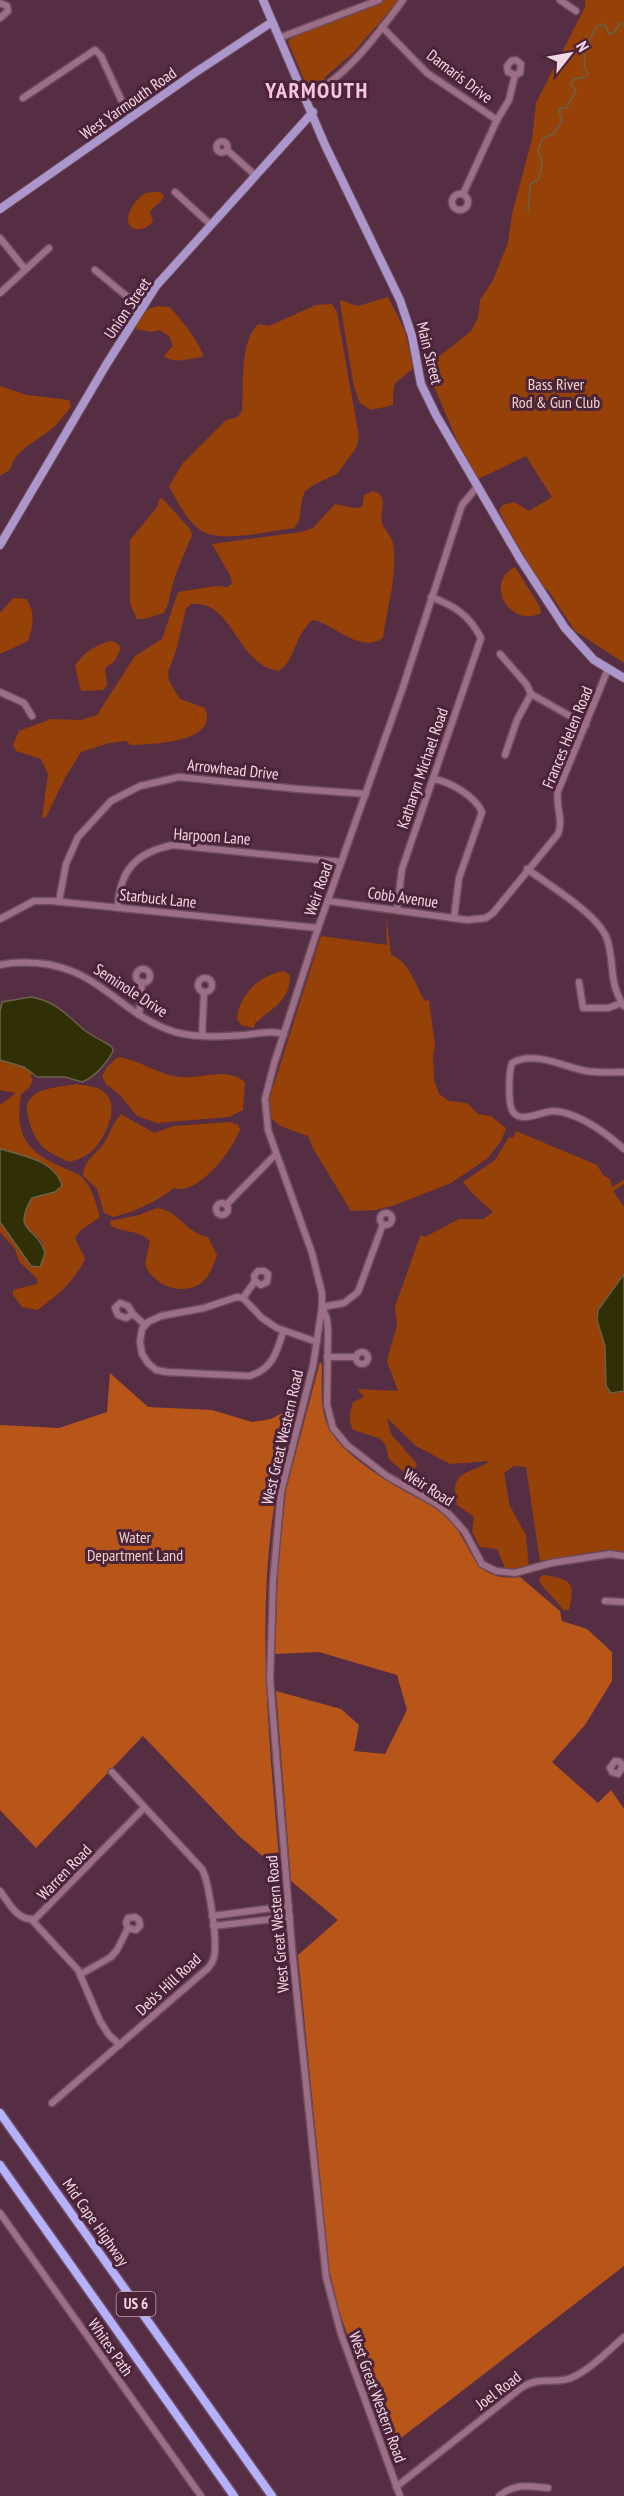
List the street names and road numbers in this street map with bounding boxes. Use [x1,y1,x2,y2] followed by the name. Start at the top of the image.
[423,45,497,107] street label: Damaris Drive
[76,62,180,144] street label: West Yarmouth Road
[99,273,155,342] street label: Union Street
[413,320,448,387] street label: Main Street
[537,683,597,791] street label: Frances Helen Road
[392,705,452,831] street label: Katharyn Michael Road
[186,754,280,784] street label: Arrowhead Drive
[173,823,251,849] street label: Harpoon Lane
[300,860,336,918] street label: Weir Road
[366,882,440,912] street label: Cobb Avenue
[119,884,197,912] street label: Starbuck Lane
[90,959,172,1021] street label: Seminole Drive
[257,1367,307,1506] street label: West Great Western Road
[400,1464,458,1510] street label: Weir Road
[33,1840,95,1904] street label: Warren Road
[261,1854,293,1994] street label: West Great Western Road
[131,1949,205,2019] street label: Deb's Hill Road
[58,2174,134,2270] street label: Mid Cape Highway
[116,2292,156,2316] road number: US 6
[84,2314,138,2380] street label: Whites Path
[345,2329,411,2465] street label: West Great Western Road
[470,2366,525,2414] street label: Joel Road

